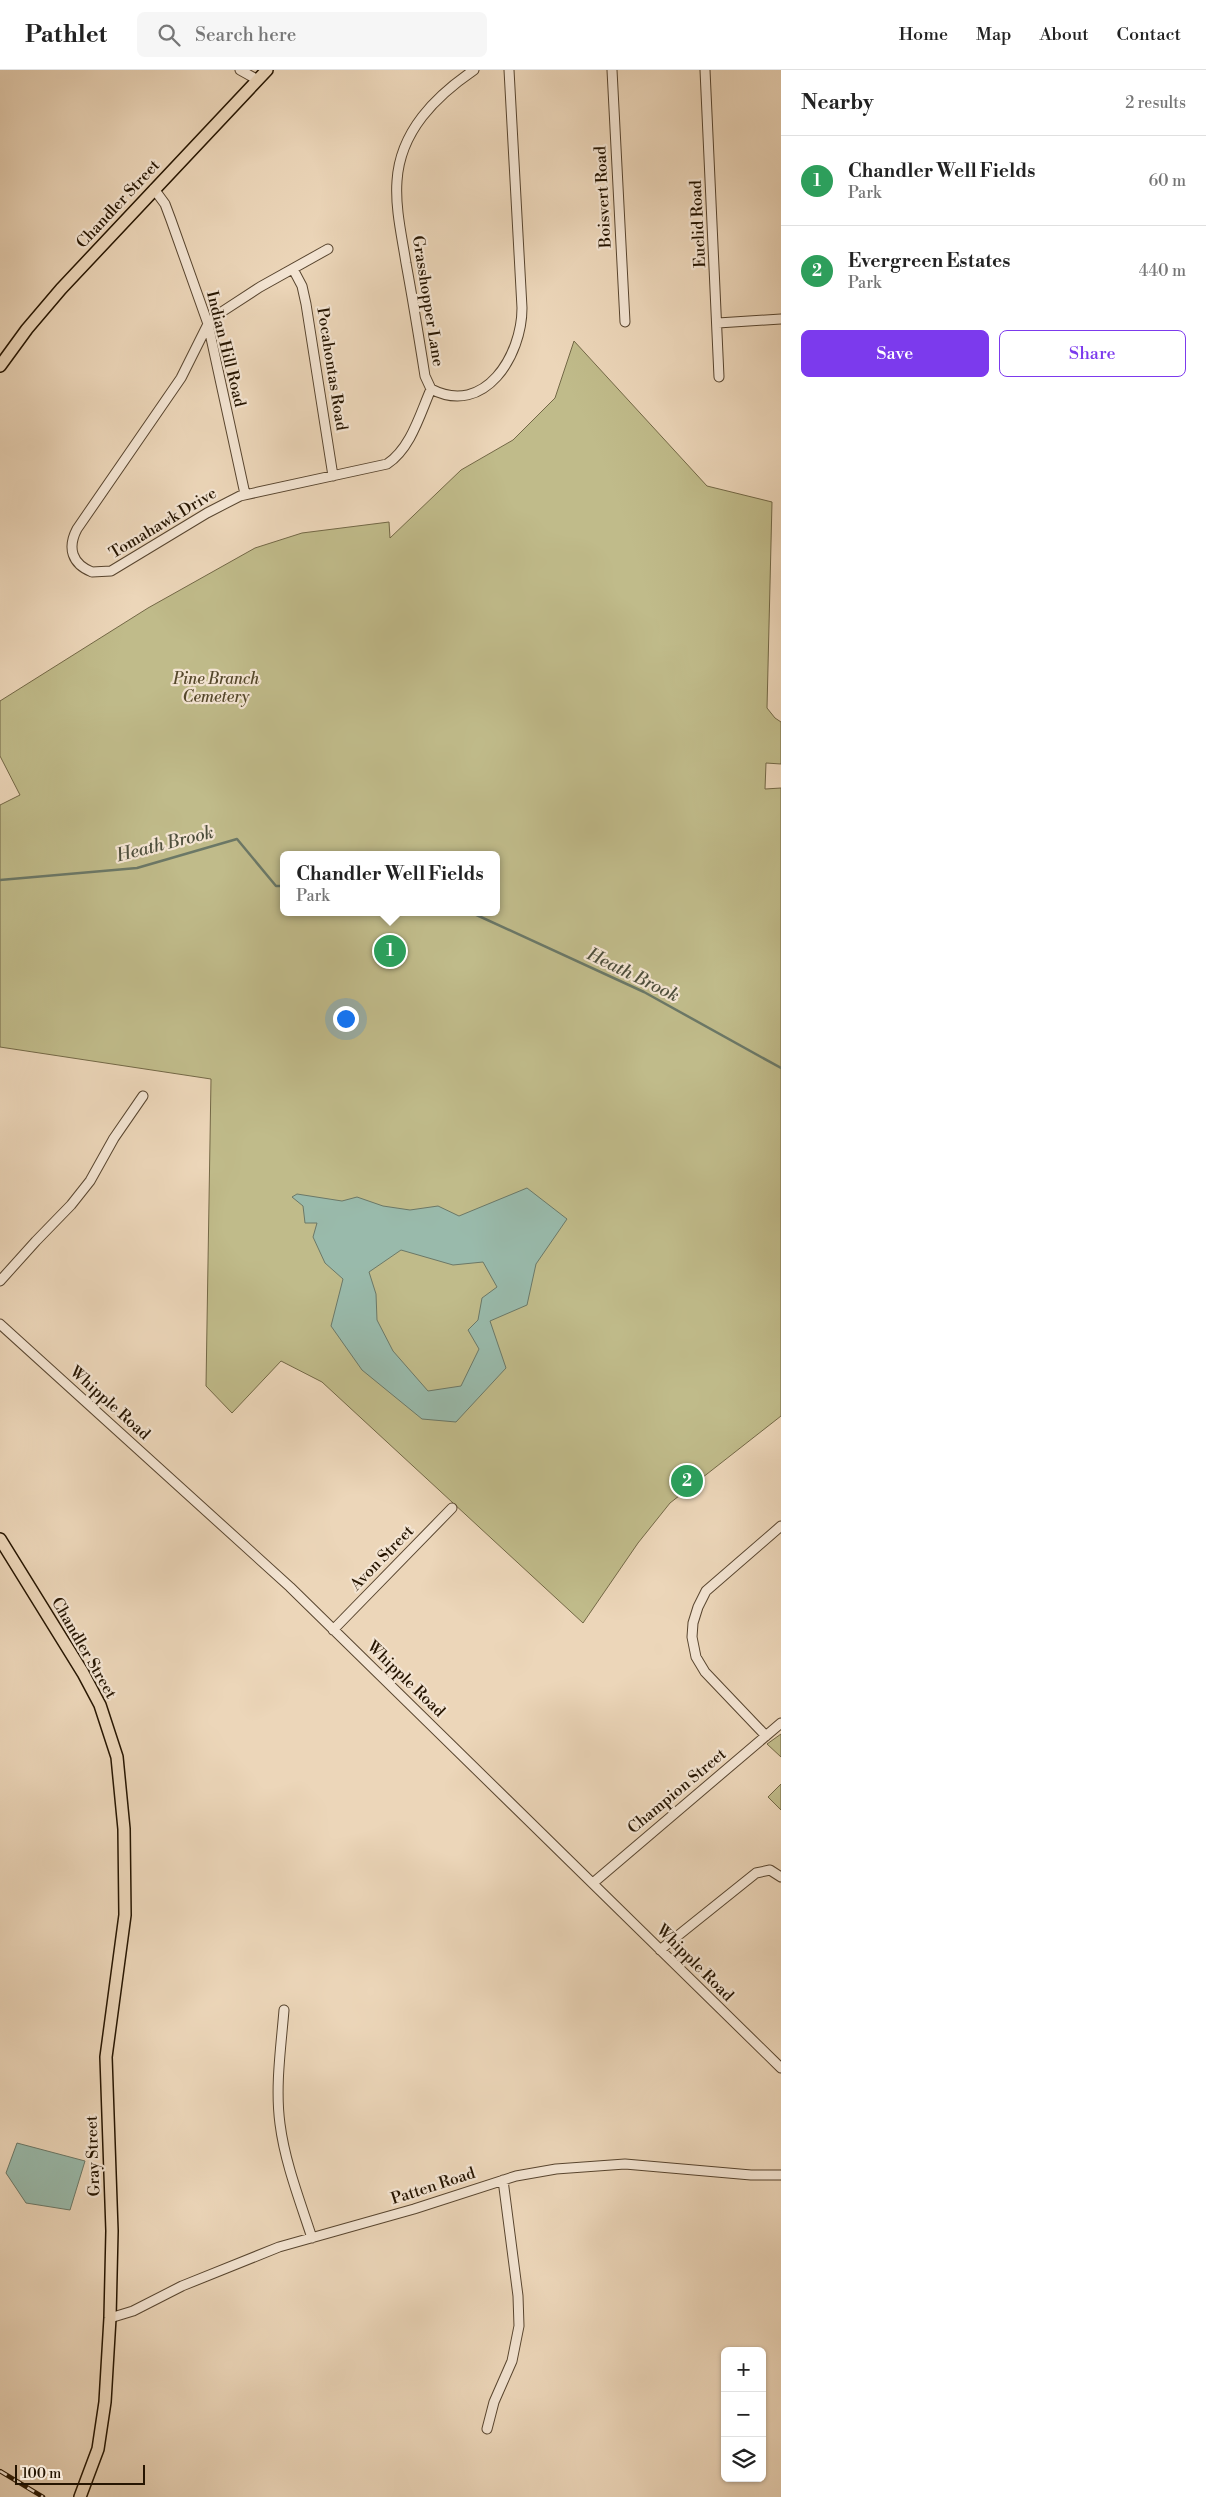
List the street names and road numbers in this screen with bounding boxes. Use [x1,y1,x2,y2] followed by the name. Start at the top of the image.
[590,146,616,249] street label: Boisvert Road
[72,155,164,252] street label: Chandler Street
[686,180,710,268] street label: Euclid Road
[408,234,448,368] street label: Grasshopper Lane
[202,289,250,409] street label: Indian Hill Road
[312,306,352,432] street label: Pocahontas Road
[106,483,220,563] street label: Tomahawk Drive
[65,1361,154,1444] street label: Whipple Road
[345,1521,418,1596] street label: Avon Street
[47,1594,121,1703] street label: Chandler Street
[362,1636,449,1721] street label: Whipple Road
[624,1744,731,1838] street label: Champion Street
[651,1919,738,2006] street label: Whipple Road
[82,2115,104,2197] street label: Gray Street
[388,2163,478,2209] street label: Patten Road

